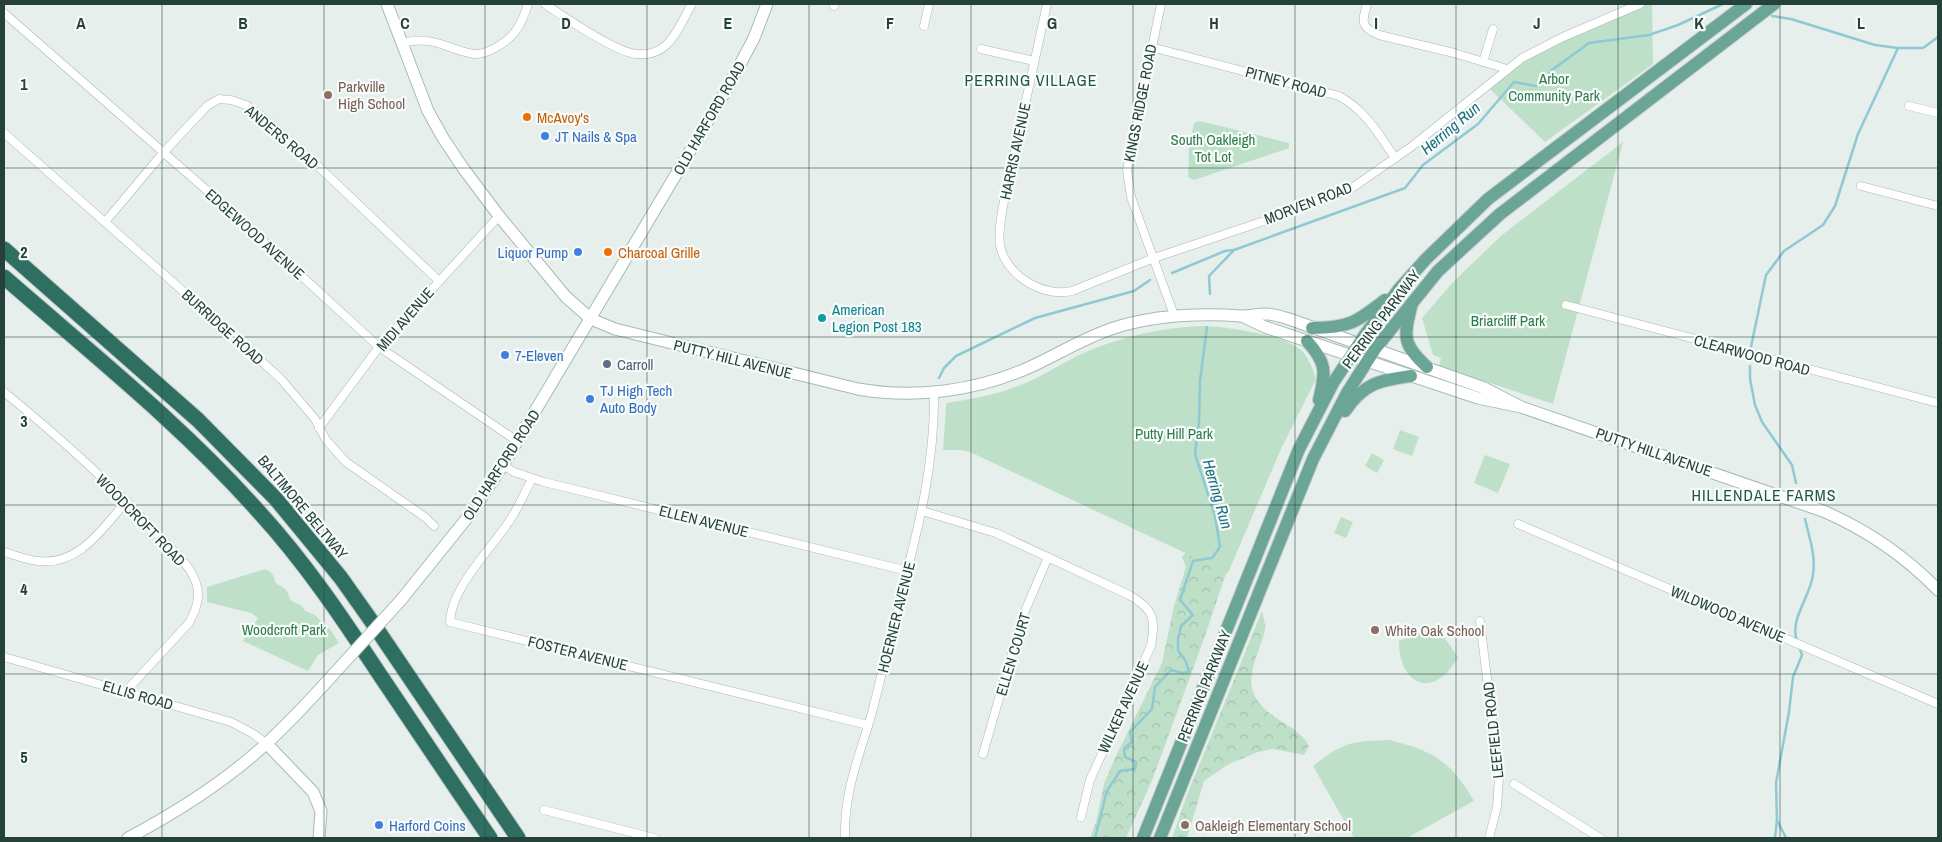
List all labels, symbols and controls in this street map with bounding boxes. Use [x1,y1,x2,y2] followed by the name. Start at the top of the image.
[76,12,86,34] text: A
[238,12,248,34] text: B
[400,12,410,34] text: C
[561,12,571,34] text: D
[724,12,733,34] text: E
[886,12,894,34] text: F
[1047,12,1057,34] text: G
[1209,12,1219,34] text: H
[1374,12,1378,34] text: I
[1533,12,1541,34] text: J
[1694,12,1704,34] text: K
[1857,12,1865,34] text: L
[1118,42,1162,164] street label: KINGS RIDGE ROAD
[668,57,750,179] street label: OLD HARFORD ROAD
[1243,61,1329,103] street label: PITNEY ROAD
[1508,68,1601,106] park label: Arbor Community Park
[964,69,1098,91] district label: PERRING VILLAGE
[20,73,28,95] text: 1
[338,76,405,114] place label: Parkville High School
[322,89,334,101] marker: Parkville High School
[1416,97,1484,159] water label: Herring Run
[240,99,323,174] street label: ANDERS ROAD
[994,100,1036,202] street label: HARRIS AVENUE
[537,107,589,128] place label: McAvoy's
[521,111,533,123] marker: McAvoy's
[555,126,637,147] place label: JT Nails & Spa
[1171,129,1255,167] park label: South Oakleigh Tot Lot
[539,130,551,142] marker: JT Nails & Spa
[1261,177,1355,229] street label: MORVEN ROAD
[201,184,309,284] street label: EDGEWOOD AVENUE
[20,241,28,263] text: 2
[498,242,568,263] place label: Liquor Pump
[618,242,700,263] place label: Charcoal Grille
[572,246,584,258] marker: Liquor Pump
[602,246,614,258] marker: Charcoal Grille
[1337,265,1426,373] street label: PERRING PARKWAY
[371,283,439,355] street label: MIDI AVENUE
[177,284,269,370] street label: BURRIDGE ROAD
[831,299,922,337] place label: American Legion Post 183
[1471,310,1546,331] park label: Briarcliff Park
[816,312,828,324] marker: American Legion Post 183
[1692,329,1812,381] street label: CLEARWOOD ROAD
[672,334,794,384] street label: PUTTY HILL AVENUE
[515,345,564,366] place label: 7-Eleven
[499,349,511,361] marker: 7-Eleven
[617,354,653,375] place label: Carroll
[601,358,613,370] marker: Carroll
[599,380,672,418] place label: TJ High Tech Auto Body
[584,393,596,405] marker: TJ High Tech Auto Body
[457,405,545,525] street label: OLD HARFORD ROAD
[20,410,28,432] text: 3
[1593,422,1715,482] street label: PUTTY HILL AVENUE
[1135,423,1214,444] park label: Putty Hill Park
[253,450,353,564] street label: BALTIMORE BELTWAY
[1198,457,1238,531] water label: Herring Run
[92,469,191,571] street label: WOODCROFT ROAD
[1691,484,1837,506] district label: HILLENDALE FARMS
[657,500,751,542] street label: ELLEN AVENUE
[872,559,920,675] street label: HOERNER AVENUE
[20,578,28,600] text: 4
[1667,580,1789,648] street label: WILDWOOD AVENUE
[990,609,1036,698] street label: ELLEN COURT
[242,619,327,640] park label: Woodcroft Park
[1385,620,1484,641] place label: White Oak School
[1369,624,1381,636] marker: White Oak School
[1172,626,1236,745] street label: PERRING PARKWAY
[526,630,630,676] street label: FOSTER AVENUE
[1092,657,1154,757] street label: WILKER AVENUE
[100,675,176,715] street label: ELLIS ROAD
[1477,681,1509,779] street label: LEEFIELD ROAD
[20,746,28,768] text: 5
[389,815,466,836] place label: Harford Coins
[1195,815,1351,836] place label: Oakleigh Elementary School
[373,819,385,831] marker: Harford Coins
[1179,819,1191,831] marker: Oakleigh Elementary School

